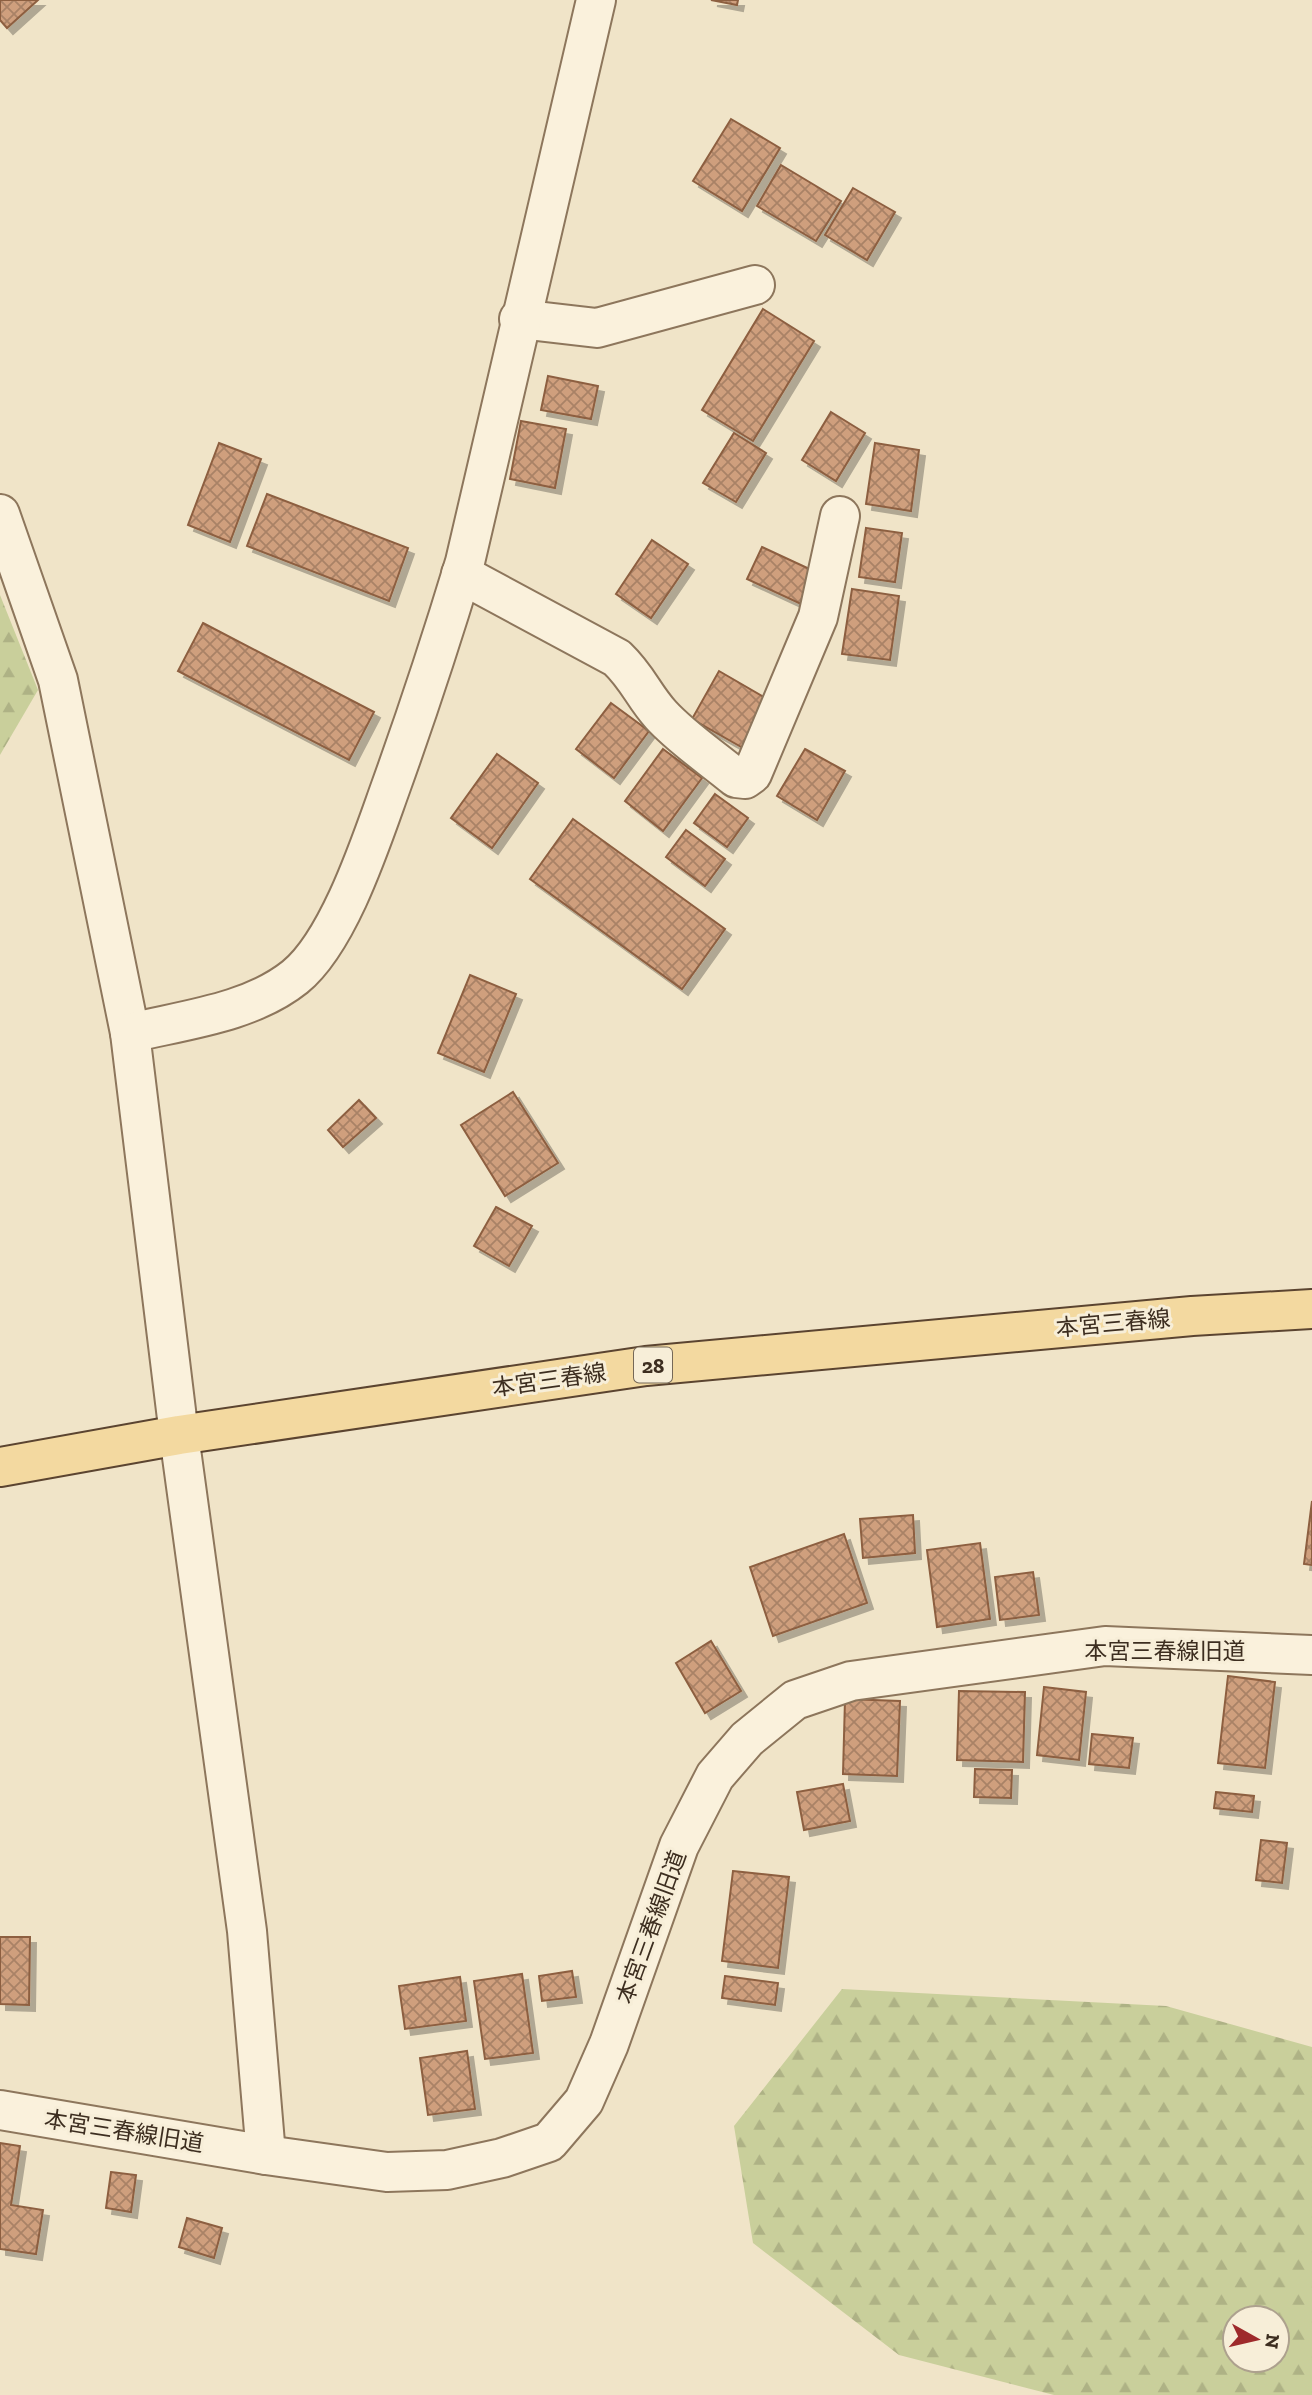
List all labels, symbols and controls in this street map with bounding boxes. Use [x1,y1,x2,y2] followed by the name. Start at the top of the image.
[1054,1304,1172,1342] street label: 本宮三春線
[634,1348,672,1382] road number: 28
[490,1358,608,1402] street label: 本宮三春線
[1085,1637,1246,1665] street label: 本宮三春線旧道
[610,1847,692,2007] street label: 本宮三春線旧道
[42,2105,206,2157] street label: 本宮三春線旧道
[1221,2304,1291,2374] north arrow
[1260,2333,1285,2350] text: N

